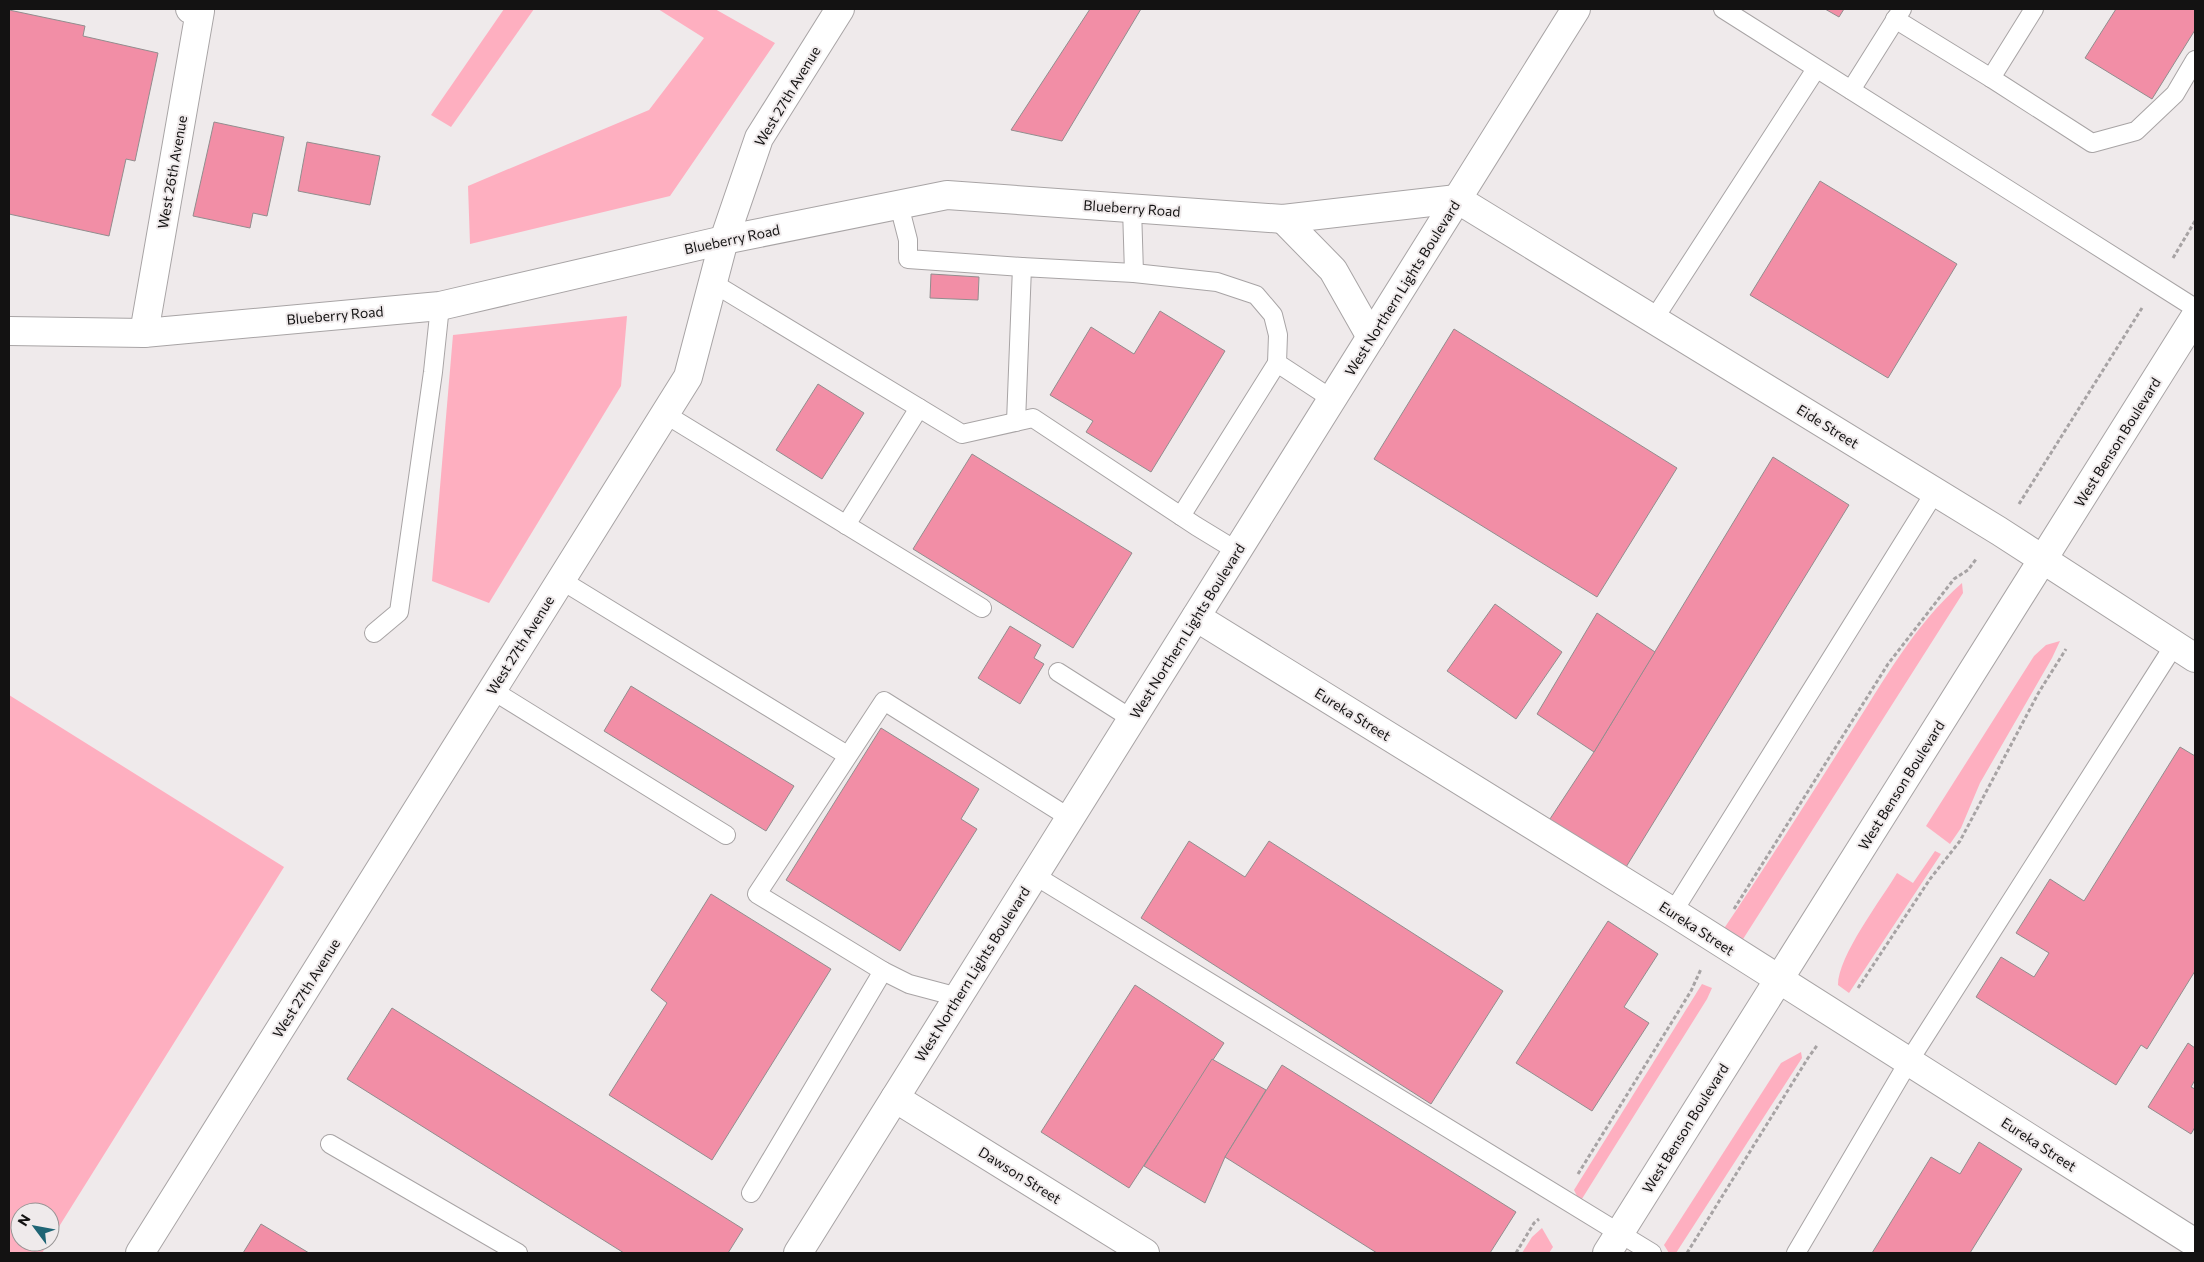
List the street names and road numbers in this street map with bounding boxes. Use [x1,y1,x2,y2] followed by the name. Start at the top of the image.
[750,43,824,149] street label: West 27th Avenue
[154,114,190,230] street label: West 26th Avenue
[1083,196,1181,220] street label: Blueberry Road
[1341,197,1463,379] street label: West Northern Lights Boulevard
[683,221,781,257] street label: Blueberry Road
[286,302,384,328] street label: Blueberry Road
[2070,374,2164,510] street label: West Benson Boulevard
[1794,400,1862,452] street label: Eide Street
[1126,540,1248,722] street label: West Northern Lights Boulevard
[483,592,557,698] street label: West 27th Avenue
[1312,684,1394,744] street label: Eureka Street
[1854,717,1948,853] street label: West Benson Boulevard
[911,883,1033,1065] street label: West Northern Lights Boulevard
[1656,897,1738,959] street label: Eureka Street
[269,935,343,1041] street label: West 27th Avenue
[1638,1060,1732,1196] street label: West Benson Boulevard
[1998,1113,2080,1175] street label: Eureka Street
[976,1143,1064,1207] street label: Dawson Street

